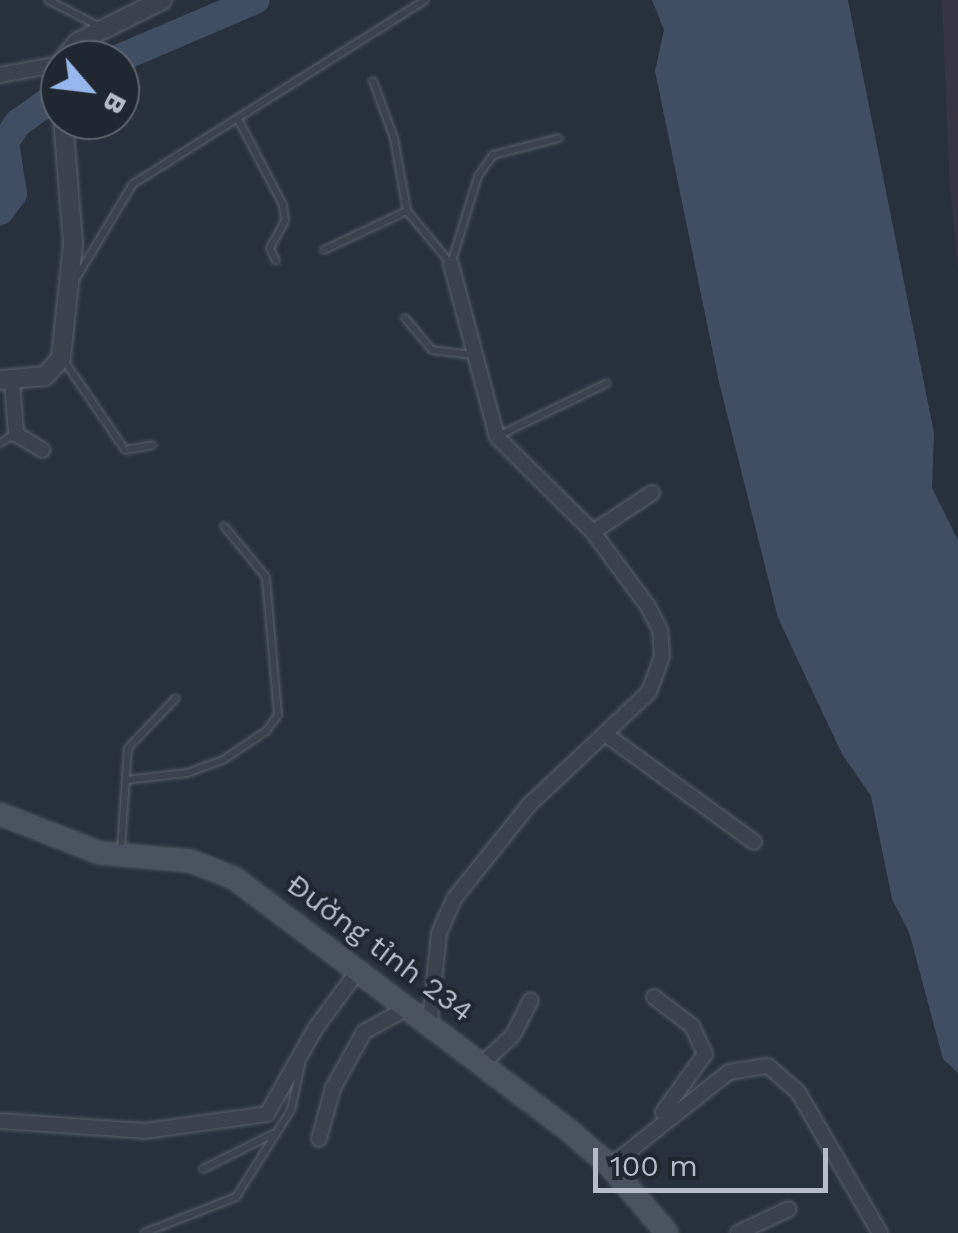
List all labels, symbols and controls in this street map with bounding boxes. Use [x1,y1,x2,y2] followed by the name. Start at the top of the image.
[40,40,140,140] north arrow
[96,87,134,120] text: B
[279,866,481,1030] street label: Đường tỉnh 234
[598,1128,833,1190] scale bar
[610,1148,698,1183] text: 100 m

